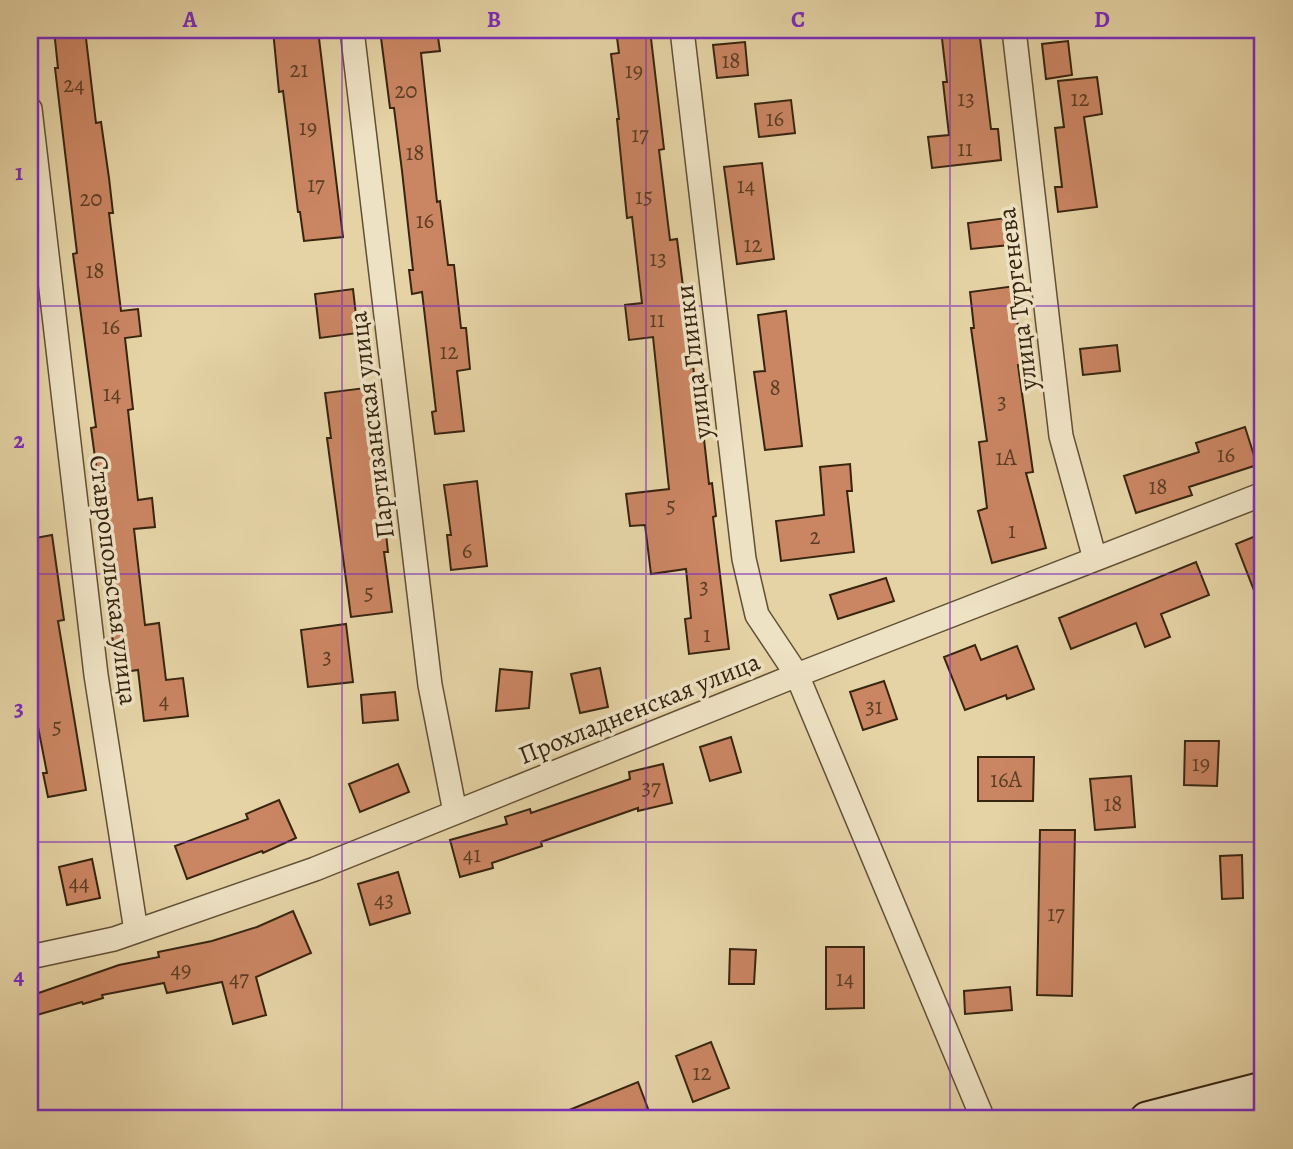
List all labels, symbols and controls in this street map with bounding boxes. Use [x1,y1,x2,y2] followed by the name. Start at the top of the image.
[182,4,198,35] text: A
[487,4,501,35] text: B
[791,4,805,35] text: C
[1094,4,1110,35] text: D
[721,45,741,76] house number: 18
[290,54,309,85] house number: 21
[625,55,643,86] house number: 19
[63,69,85,100] house number: 24
[394,75,418,106] house number: 20
[957,83,975,114] house number: 13
[1071,83,1089,114] house number: 12
[766,103,784,134] house number: 16
[299,112,317,143] house number: 19
[631,119,649,150] house number: 17
[957,133,973,164] house number: 11
[405,137,425,168] house number: 18
[15,157,23,188] text: 1
[307,169,325,200] house number: 17
[737,170,755,201] house number: 14
[635,181,653,212] house number: 15
[79,183,103,214] house number: 20
[416,205,434,236] house number: 16
[989,206,1046,393] street label: улица Тургенева
[744,229,762,260] house number: 12
[649,243,667,274] house number: 13
[85,255,105,286] house number: 18
[667,283,720,442] street label: улица Глинки
[649,304,665,335] house number: 11
[340,309,403,541] street label: Партизанская улица
[102,311,120,342] house number: 16
[440,336,458,367] house number: 12
[769,372,781,403] house number: 8
[103,378,121,409] house number: 14
[997,386,1007,417] house number: 3
[13,425,25,456] text: 2
[1217,439,1235,470] house number: 16
[995,442,1017,473] house number: 1А
[81,453,146,707] street label: Ставропольская улица
[1148,471,1168,502] house number: 18
[666,490,676,521] house number: 5
[1008,515,1016,546] house number: 1
[810,521,821,552] house number: 2
[462,535,472,566] house number: 6
[699,571,709,602] house number: 3
[364,577,374,608] house number: 5
[703,619,711,650] house number: 1
[322,641,332,672] house number: 3
[513,644,765,773] street label: Прохладненская улица
[159,685,169,716] house number: 4
[865,691,883,722] house number: 31
[14,693,24,724] text: 3
[52,711,62,742] house number: 5
[1192,748,1210,779] house number: 19
[990,764,1023,795] house number: 16А
[641,772,661,803] house number: 37
[1103,788,1123,819] house number: 18
[463,839,481,870] house number: 41
[69,867,89,898] house number: 44
[374,884,394,915] house number: 43
[1047,898,1065,929] house number: 17
[171,954,191,985] house number: 49
[14,961,25,992] text: 4
[229,963,249,994] house number: 47
[836,963,854,994] house number: 14
[693,1057,711,1088] house number: 12

